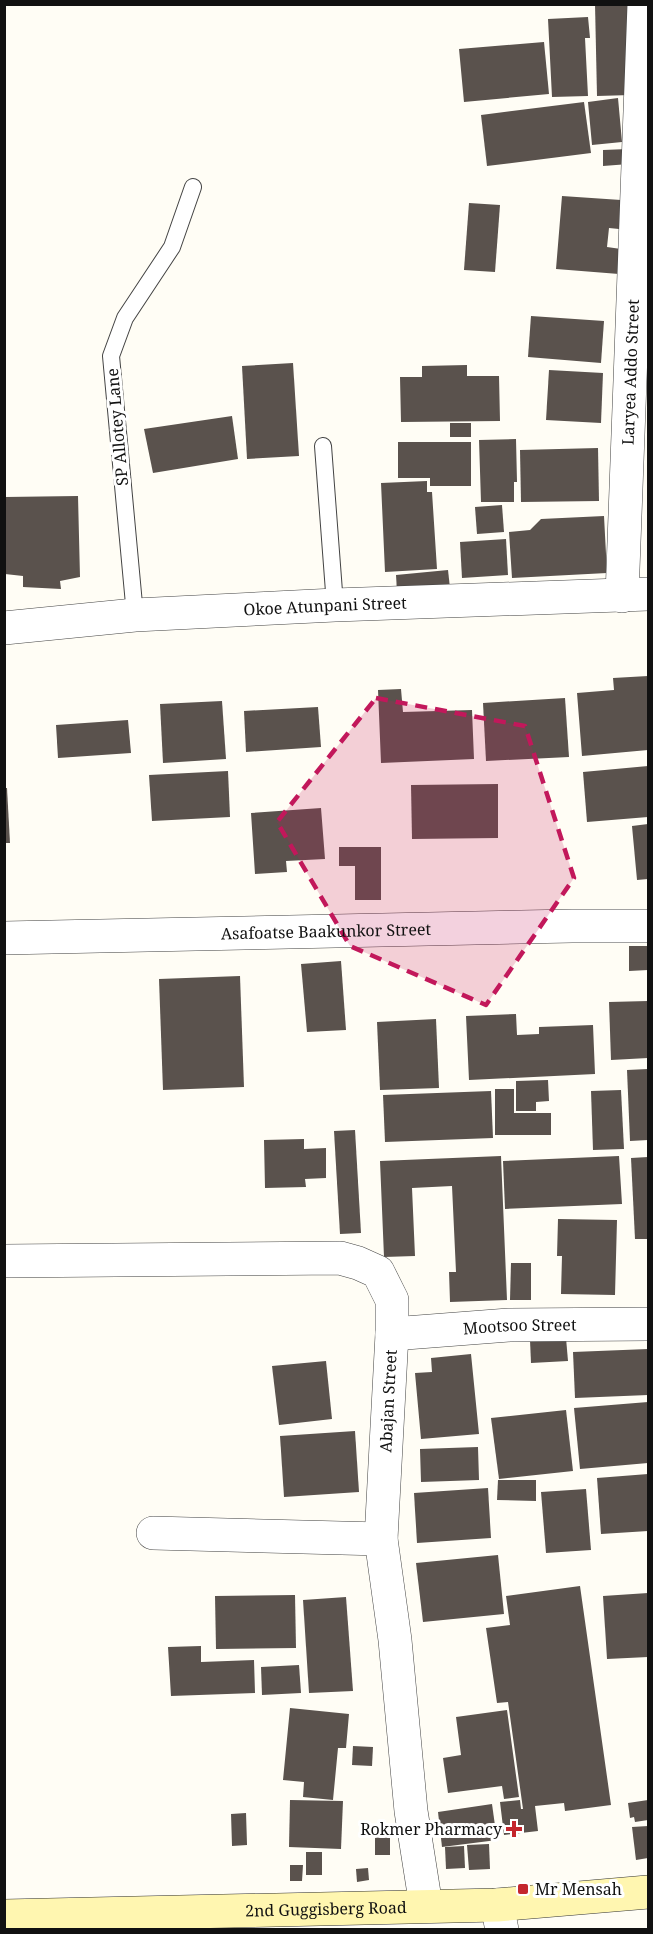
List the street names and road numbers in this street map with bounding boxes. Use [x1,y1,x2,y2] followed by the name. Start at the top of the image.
[617,298,644,446] street label: Laryea Addo Street
[101,367,133,487] street label: SP Allotey Lane
[243,591,408,621] street label: Okoe Atunpani Street
[221,918,432,944] street label: Asafoatse Baakunkor Street
[462,1314,577,1340] street label: Mootsoo Street
[374,1349,402,1453] street label: Abajan Street
[245,1896,407,1922] street label: 2nd Guggisberg Road

